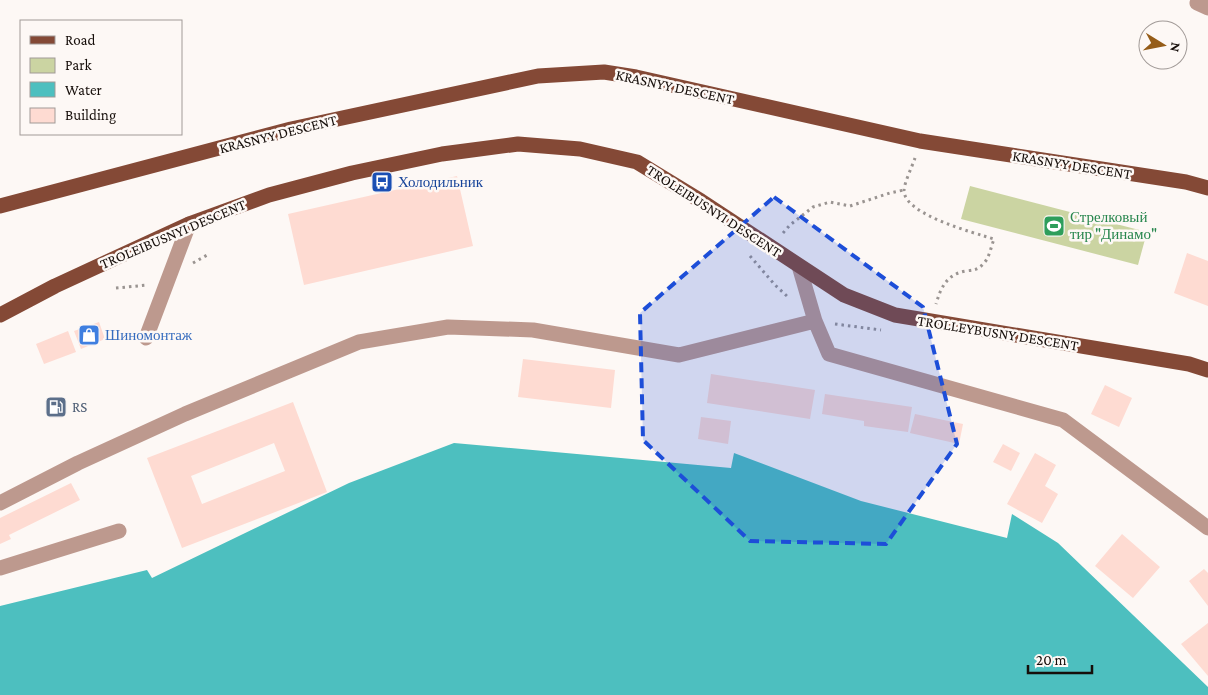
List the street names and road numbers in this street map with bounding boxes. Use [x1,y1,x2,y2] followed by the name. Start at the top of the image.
[614,67,736,107] street label: KRASNYY DESCENT
[218,112,338,156] street label: KRASNYY DESCENT
[1011,148,1133,182] street label: KRASNYY DESCENT
[644,162,784,260] street label: TROLEIBUSNYI DESCENT
[98,196,248,272] street label: TROLEIBUSNYI DESCENT
[916,312,1080,354] street label: TROLLEYBUSNY DESCENT

